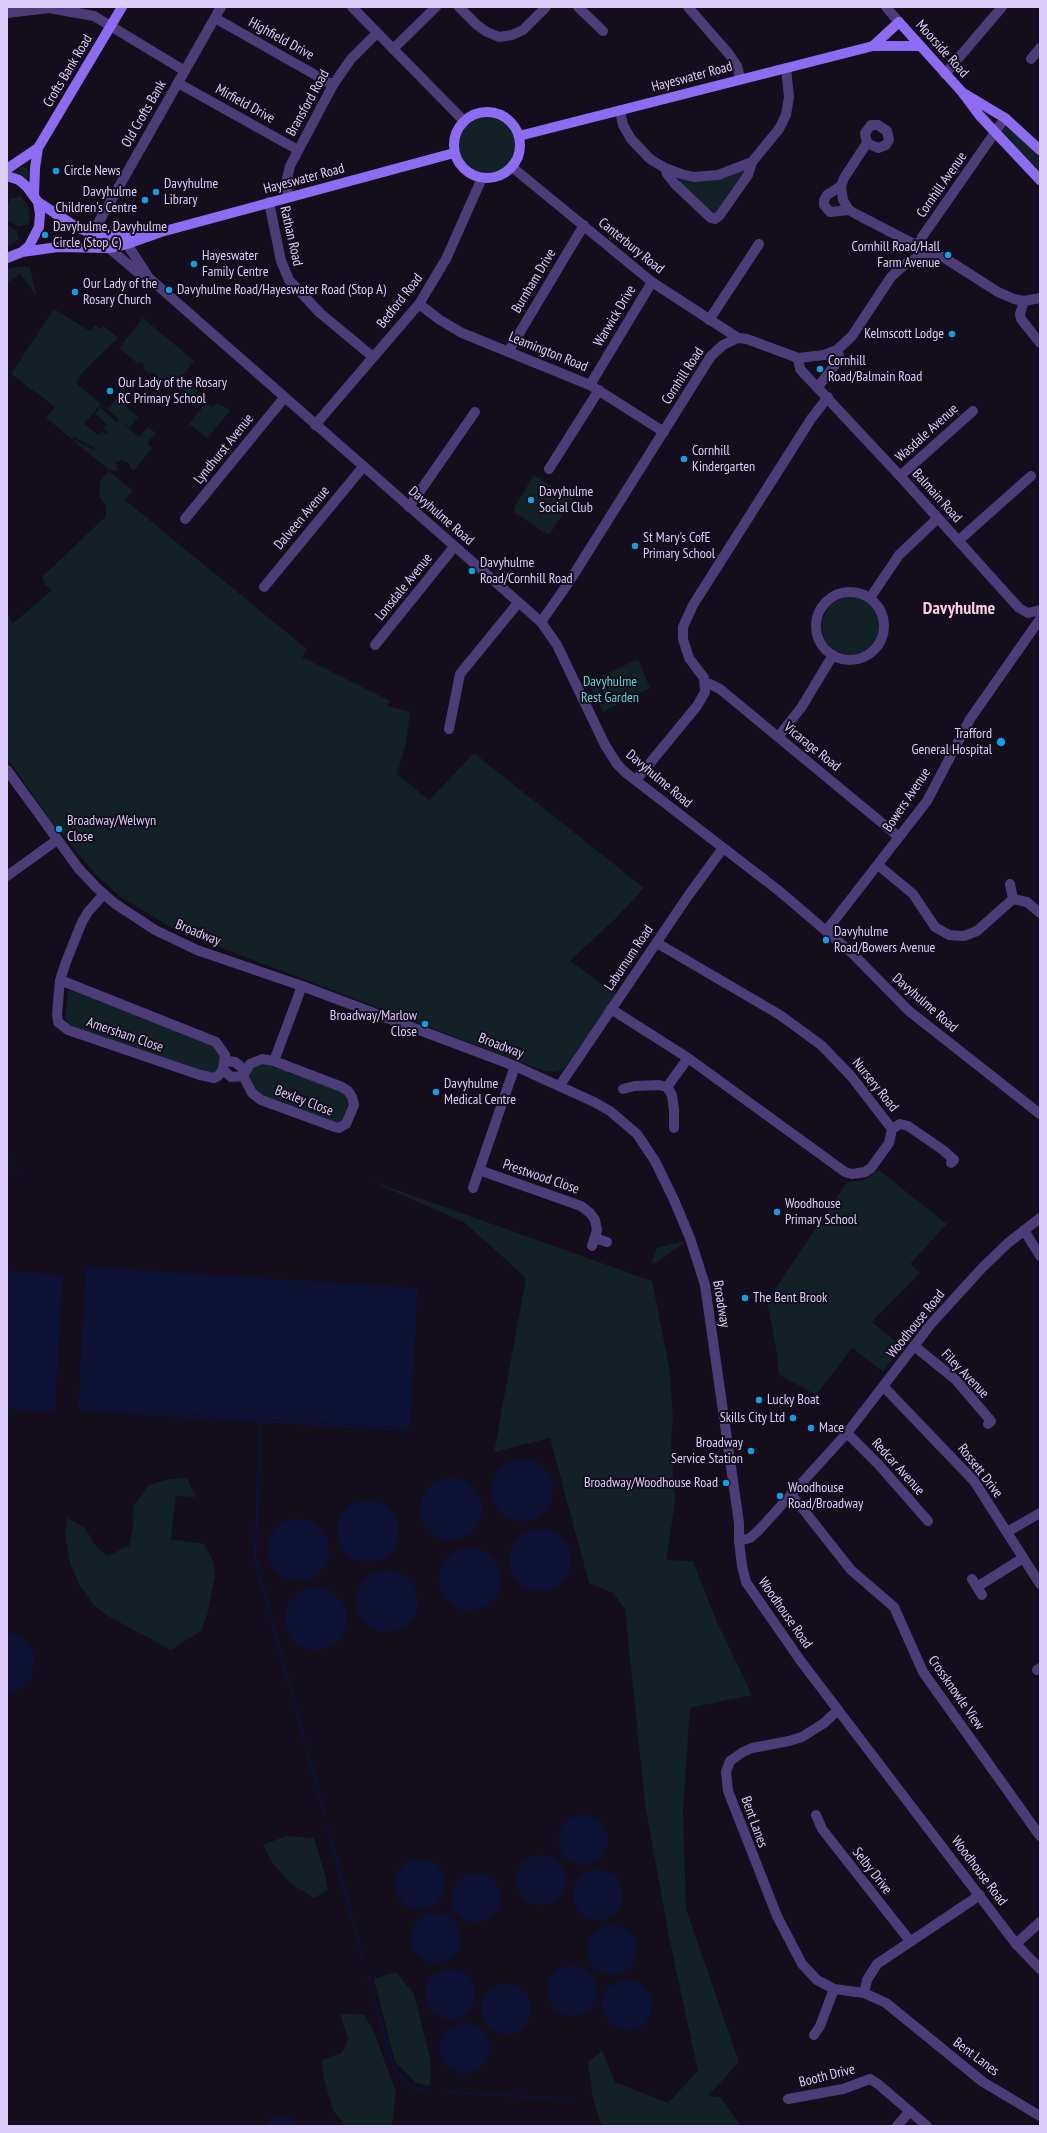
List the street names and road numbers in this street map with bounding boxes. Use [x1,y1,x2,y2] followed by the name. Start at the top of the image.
[245,14,317,64] street label: Highfield Drive
[912,17,972,81] street label: Moorside Road
[40,32,96,110] street label: Crofts Bank Road
[650,58,734,96] street label: Hayeswater Road
[283,67,333,139] street label: Bransford Road
[118,77,170,151] street label: Old Crofts Bank
[212,81,278,127] street label: Mirfield Drive
[913,149,971,221] street label: Cornhill Avenue
[262,160,346,198] street label: Hayeswater Road
[276,204,306,268] street label: Rathan Road
[595,214,667,278] street label: Canterbury Road
[508,246,560,316] street label: Burnham Drive
[373,270,427,332] street label: Bedford Road
[590,282,640,350] street label: Warwick Drive
[506,329,590,375] street label: Leamington Road
[658,344,708,408] street label: Cornhill Road
[892,401,962,465] street label: Wasdale Avenue
[191,411,257,487] street label: Lyndhurst Avenue
[909,466,965,526] street label: Balmain Road
[271,483,333,553] street label: Dalveen Avenue
[405,483,477,549] street label: Davyhulme Road
[372,550,436,624] street label: Lonsdale Avenue
[780,719,844,775] street label: Vicarage Road
[623,747,695,811] street label: Davyhulme Road
[880,765,934,835] street label: Bowers Avenue
[173,916,223,950] street label: Broadway
[601,922,657,994] street label: Laburnum Road
[889,970,961,1036] street label: Davyhulme Road
[84,1014,166,1056] street label: Amersham Close
[476,1030,526,1062] street label: Broadway
[848,1055,902,1115] street label: Nursery Road
[272,1082,336,1120] street label: Bexley Close
[501,1156,581,1198] street label: Prestwood Close
[709,1279,733,1329] street label: Broadway
[883,1287,949,1361] street label: Woodhouse Road
[938,1346,992,1402] street label: Filey Avenue
[868,1435,928,1499] street label: Redcar Avenue
[954,1441,1006,1501] street label: Rossett Drive
[754,1574,816,1652] street label: Woodhouse Road
[924,1653,988,1733] street label: Crossknowle View
[737,1794,771,1850] street label: Bent Lanes
[947,1833,1011,1909] street label: Woodhouse Road
[849,1844,895,1898] street label: Selby Drive
[950,2034,1002,2080] street label: Bent Lanes
[797,2061,857,2091] street label: Booth Drive

